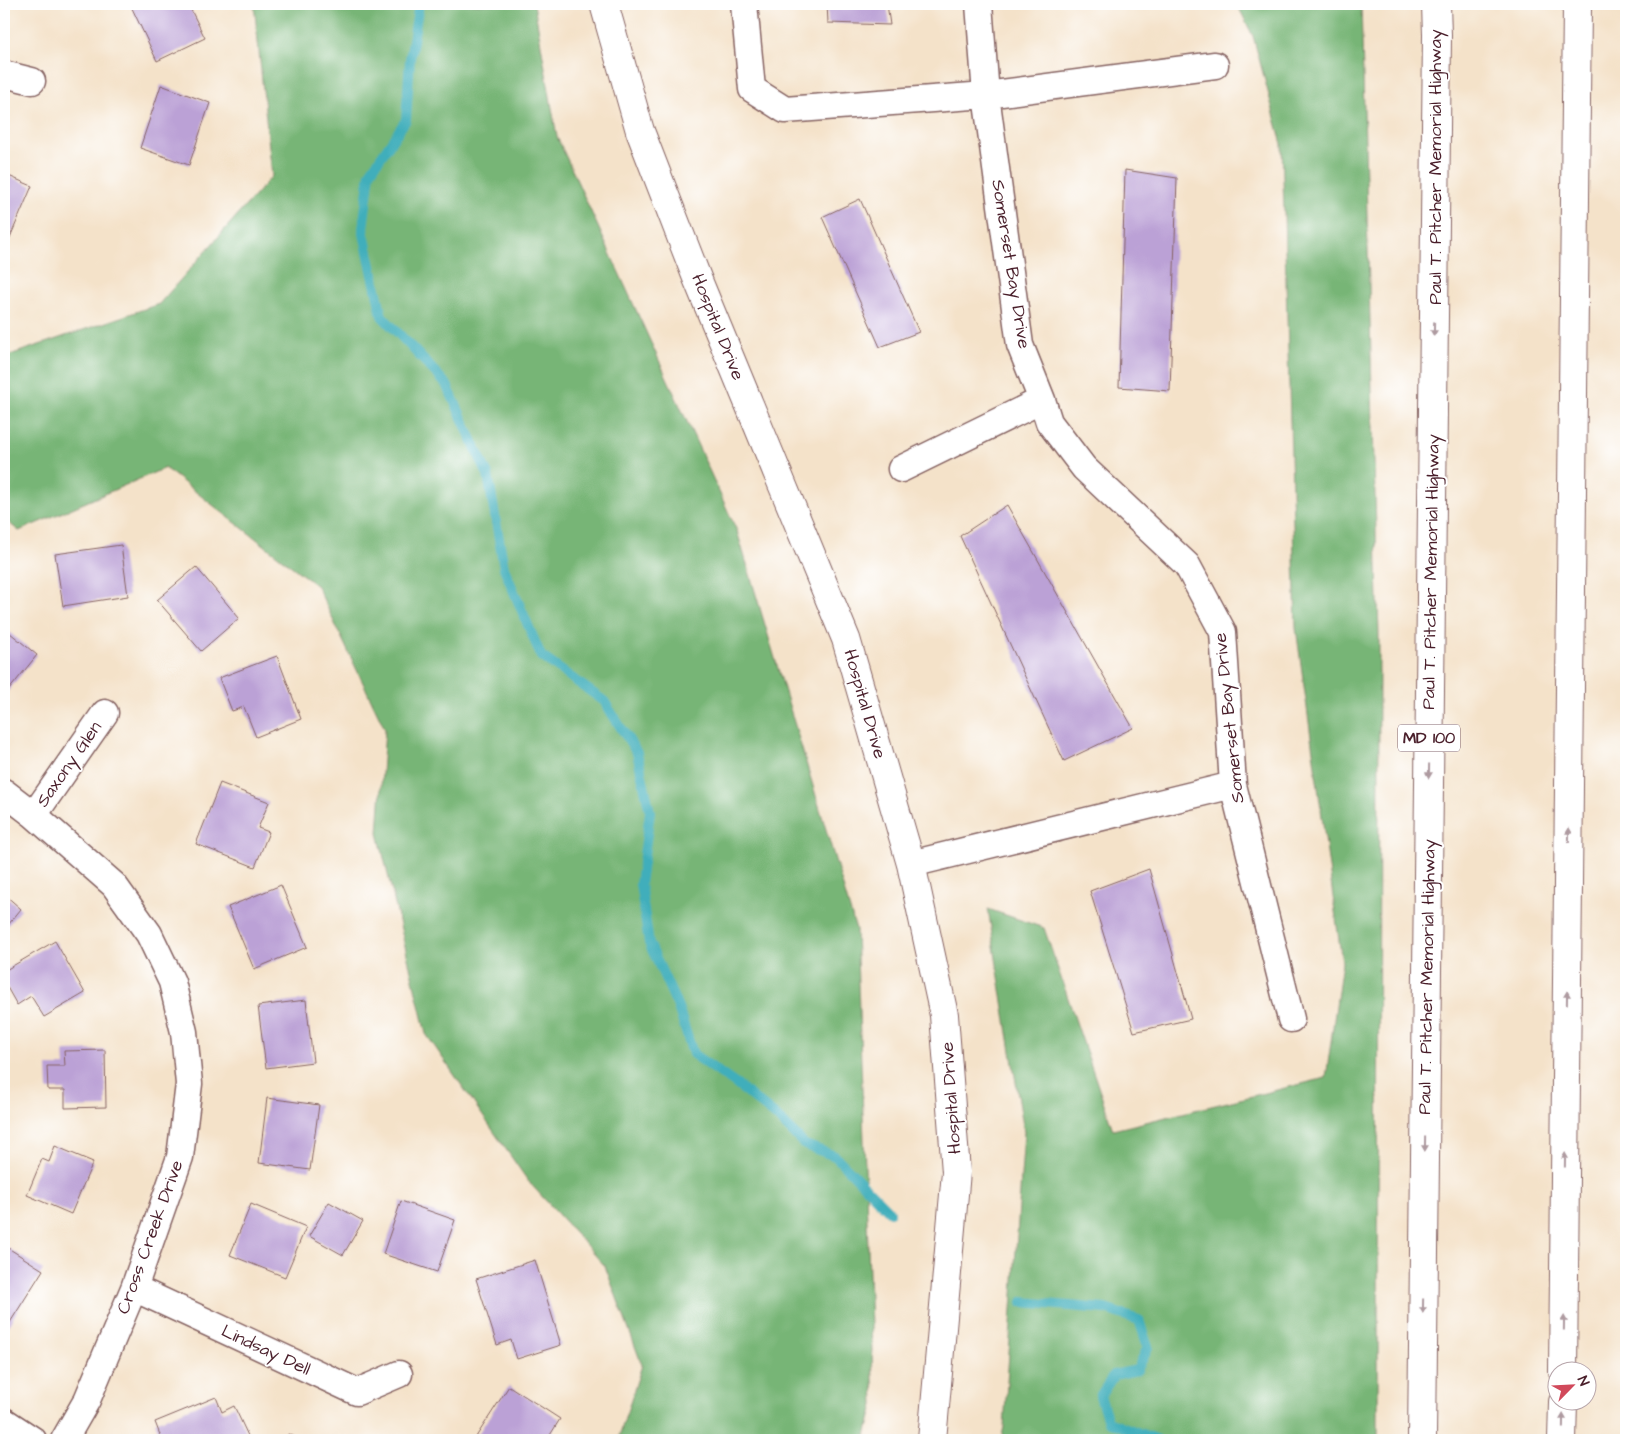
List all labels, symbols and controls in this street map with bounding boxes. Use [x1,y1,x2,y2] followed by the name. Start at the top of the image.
[1423,29,1449,305] street label: Paul T. Pitcher Memorial Highway
[984,178,1037,351] street label: Somerset Bay Drive
[685,270,751,384] street label: Hospital Drive
[1430,321,1438,337] one-way arrow
[1416,434,1447,710] street label: Paul T. Pitcher Memorial Highway
[1208,631,1251,804] street label: Somerset Bay Drive
[837,646,893,762] street label: Hospital Drive
[30,716,109,812] street label: Saxony Glen
[1398,724,1460,751] road number: MD 100
[1425,764,1433,780] one-way arrow
[1565,827,1573,843] one-way arrow
[1412,839,1443,1115] street label: Paul T. Pitcher Memorial Highway
[1563,990,1571,1006] one-way arrow
[935,1041,967,1155] street label: Hospital Drive
[1421,1136,1429,1152] one-way arrow
[1562,1152,1570,1168] one-way arrow
[111,1156,190,1317] street label: Cross Creek Drive
[1419,1299,1427,1315] one-way arrow
[1560,1315,1568,1331] one-way arrow
[217,1318,315,1383] street label: Lindsay Dell
[1548,1362,1598,1412] north arrow
[1572,1373,1594,1389] text: N
[1559,1413,1567,1429] one-way arrow

